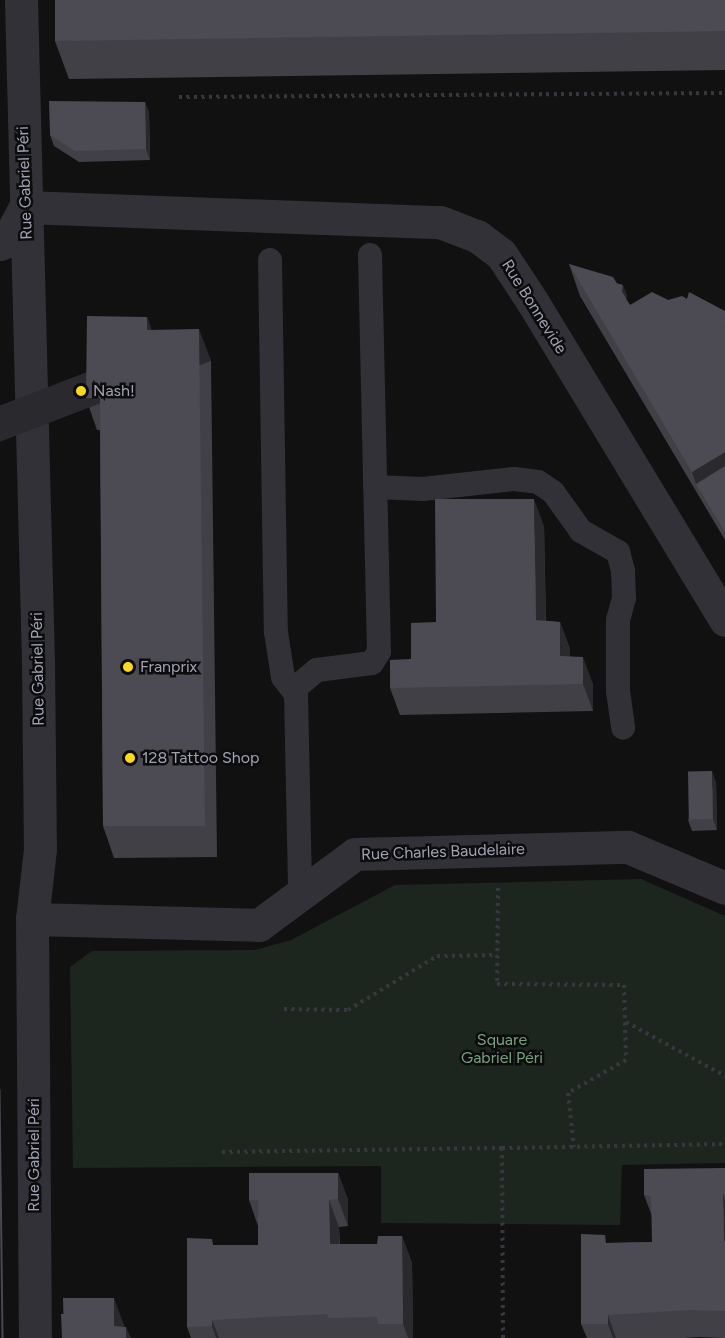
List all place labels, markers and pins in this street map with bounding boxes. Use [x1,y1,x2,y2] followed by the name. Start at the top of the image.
[93,381,135,401] place label: Nash!
[74,384,88,398] marker: Nash!
[140,657,197,677] place label: Franprix
[121,660,135,674] marker: Franprix
[142,748,259,768] place label: 128 Tattoo Shop
[123,751,137,765] marker: 128 Tattoo Shop

